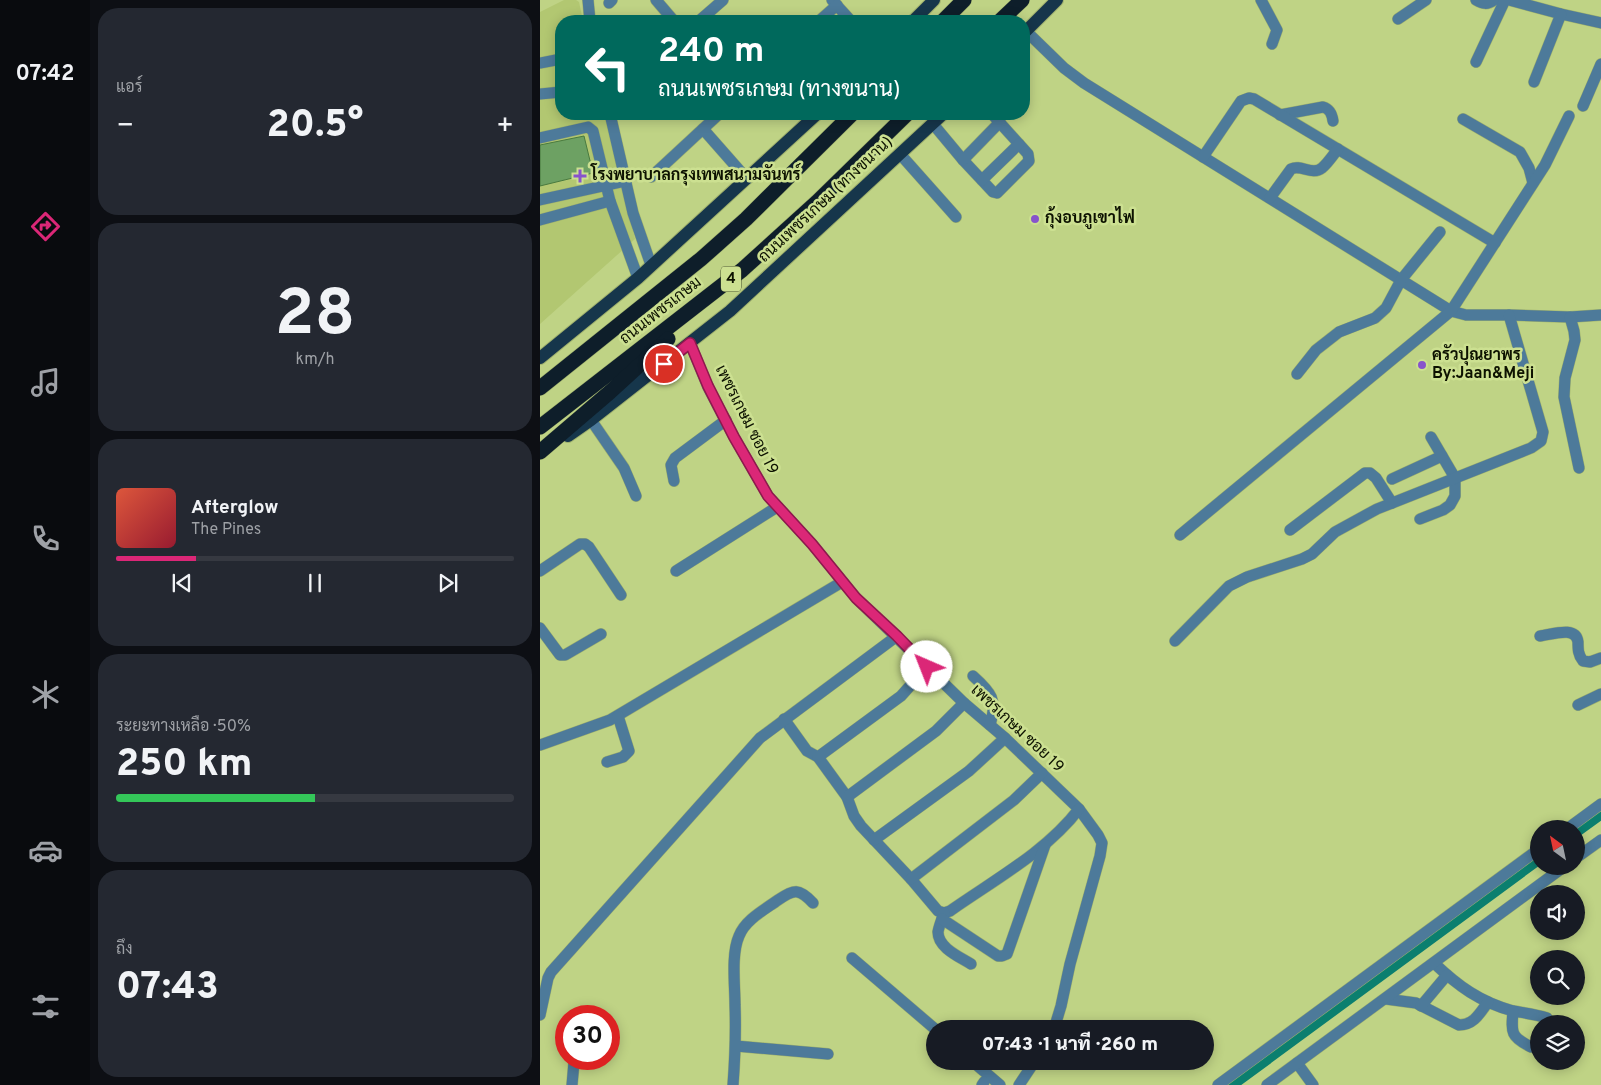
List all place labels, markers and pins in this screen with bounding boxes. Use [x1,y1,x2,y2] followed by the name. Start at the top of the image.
[590,163,802,186] place label: โรงพยาบาลกรุงเทพสนามจันทร์
[573,169,587,183] marker: โรงพยาบาลกรุงเทพสนามจันทร์
[1045,206,1135,230] place label: กุ้งอบภูเขาไฟ
[1029,213,1041,225] marker: กุ้งอบภูเขาไฟ
[643,343,685,385] pin
[1432,344,1534,384] place label: ครัวปุณยาพร By:Jaan&Meji
[1416,359,1428,371] marker: ครัวปุณยาพร By:Jaan&Meji

